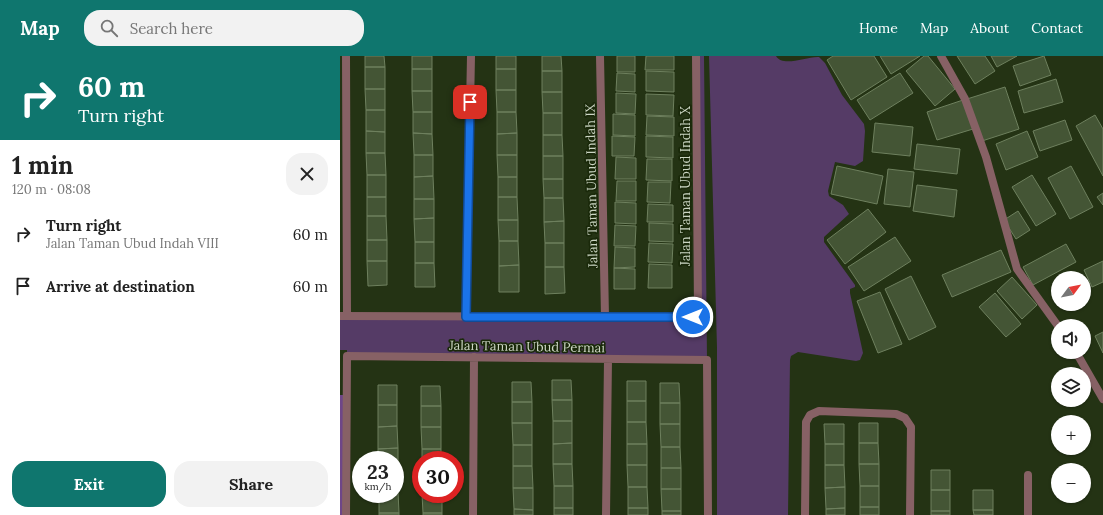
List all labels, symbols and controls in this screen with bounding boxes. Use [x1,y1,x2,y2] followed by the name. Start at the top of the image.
[84,10,364,46] search box
[20,16,60,40] text: Map
[98,17,120,39] icon: search
[130,19,213,38] text: Search here
[859,19,898,37] text: Home
[920,19,948,37] text: Map
[970,19,1009,37] text: About
[1031,19,1083,37] text: Contact
[78,69,145,105] text: 60 m
[12,72,64,124] icon: right
[453,85,487,119] pin
[459,91,481,113] icon: arrive
[582,103,601,269] street label: Jalan Taman Ubud Indah IX
[78,104,164,127] text: Turn right
[677,106,694,267] street label: Jalan Taman Ubud Indah X
[12,150,73,181] text: 1 min
[286,153,328,195] button: close
[12,181,91,198] text: 120 m · 08:08
[46,216,122,235] text: Turn right
[12,223,34,245] icon: right
[293,225,328,244] text: 60 m
[46,235,219,252] text: Jalan Taman Ubud Indah VIII
[1051,271,1091,311] north arrow
[1051,271,1091,503] map controls
[12,275,34,297] icon: arrive
[46,277,195,296] text: Arrive at destination
[293,277,328,296] text: 60 m
[672,296,714,338] position arrow
[1051,319,1091,359] button: sound
[448,337,605,356] street label: Jalan Taman Ubud Permai
[1051,367,1091,407] button: layers
[1051,415,1091,455] button: +
[412,451,464,503] speed limit sign: 30
[367,459,389,484] text: 23
[12,461,166,507] button: Exit
[174,461,328,507] button: Share
[1051,463,1091,503] button: −
[364,480,392,493] text: km/h

